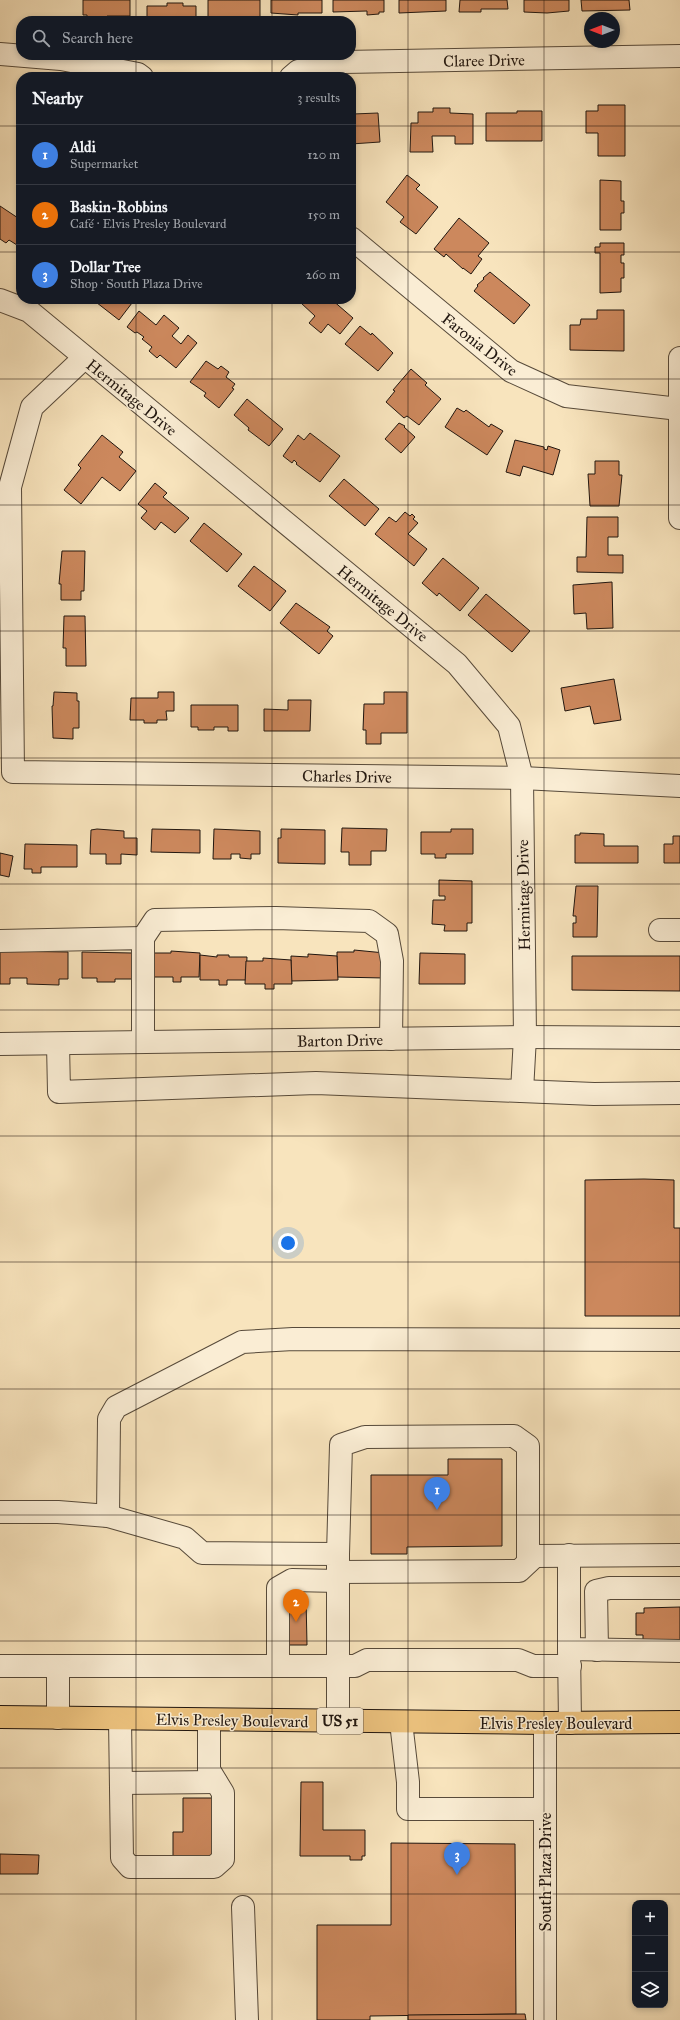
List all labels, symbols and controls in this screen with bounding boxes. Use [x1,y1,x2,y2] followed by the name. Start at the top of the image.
[584,12,620,48] north arrow
[16,16,356,60] search box
[30,27,52,49] icon: search
[62,29,133,47] text: Search here
[443,50,525,71] street label: Claree Drive
[32,88,83,109] text: Nearby
[297,90,340,106] text: 3 results
[70,138,96,156] text: Aldi
[42,147,48,163] text: 1
[307,147,340,163] text: 120 m
[70,156,138,172] text: Supermarket
[70,198,167,216] text: Baskin-Robbins
[42,207,48,223] text: 2
[308,207,340,223] text: 150 m
[70,216,227,232] text: Café · Elvis Presley Boulevard
[70,258,141,276] text: Dollar Tree
[42,267,48,283] text: 3
[306,267,340,283] text: 260 m
[70,276,203,292] text: Shop · South Plaza Drive
[438,309,522,380] street label: Faronia Drive
[82,355,181,441] street label: Hermitage Drive
[333,561,432,647] street label: Hermitage Drive
[302,766,392,787] street label: Charles Drive
[513,839,535,951] street label: Hermitage Drive
[297,1030,384,1051] street label: Barton Drive
[278,1233,298,1253] your location
[424,1477,450,1510] pin: 1
[283,1589,309,1622] pin: 2
[317,1708,363,1734] road number: US 51
[155,1710,309,1731] street label: Elvis Presley Boulevard
[480,1714,632,1733] street label: Elvis Presley Boulevard
[536,1812,555,1931] street label: South Plaza Drive
[444,1842,470,1875] pin: 3
[632,1900,668,2008] map controls
[632,1900,668,1936] button: +
[632,1936,668,1972] button: −
[632,1972,668,2008] button: layers

